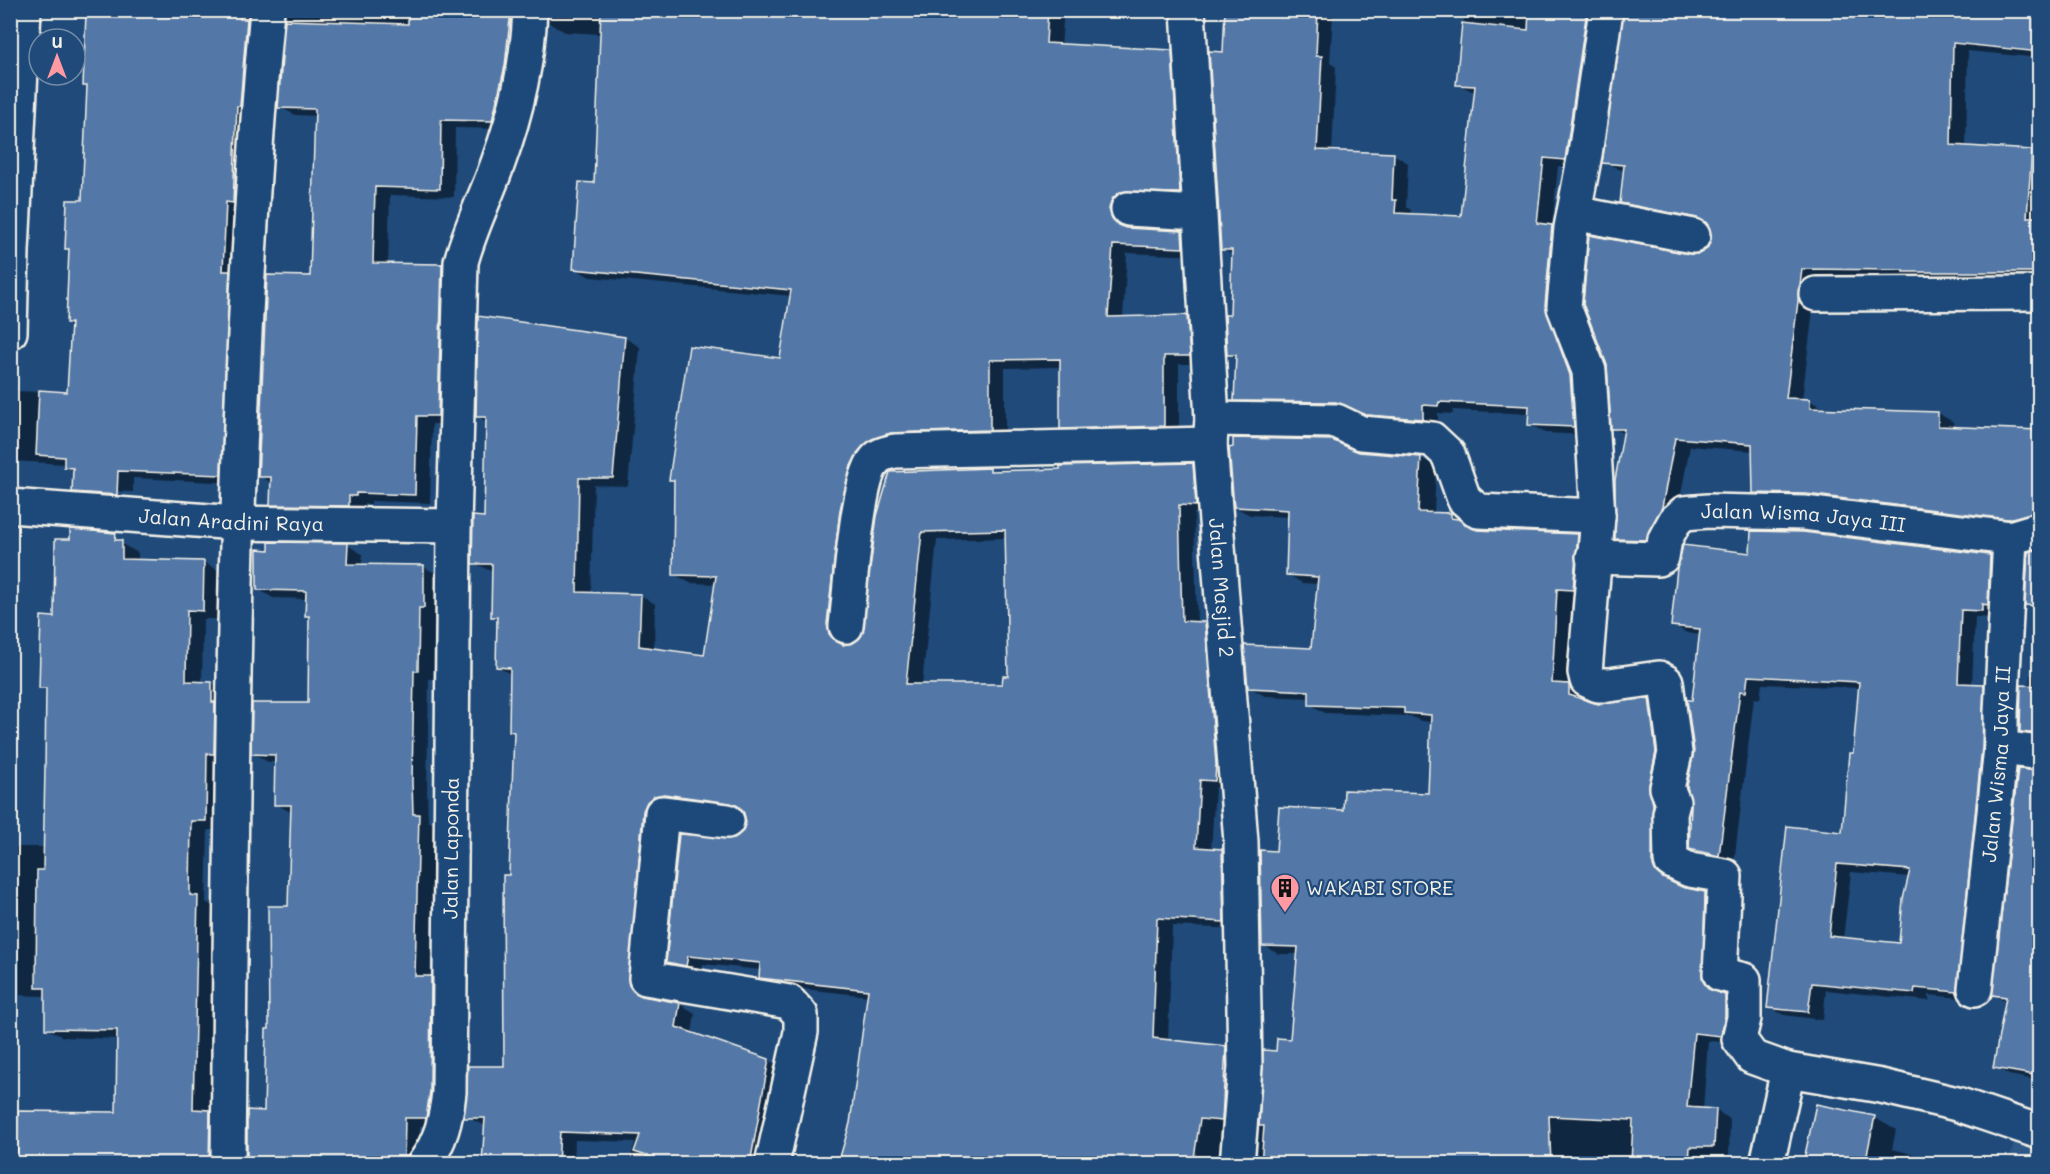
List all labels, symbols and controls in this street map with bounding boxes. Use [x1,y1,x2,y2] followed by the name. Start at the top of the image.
[27,27,87,87] north arrow
[51,31,63,52] text: U
[1700,497,1908,537] street label: Jalan Wisma Jaya III
[138,502,324,536] street label: Jalan Aradini Raya
[1204,517,1241,658] street label: Jalan Masjid 2
[1975,665,2015,864] street label: Jalan Wisma Jaya II
[437,777,464,919] street label: Jalan Laponda
[1269,872,1301,914] building icon: WAKABI STORE
[1306,874,1453,900] place label: WAKABI STORE

